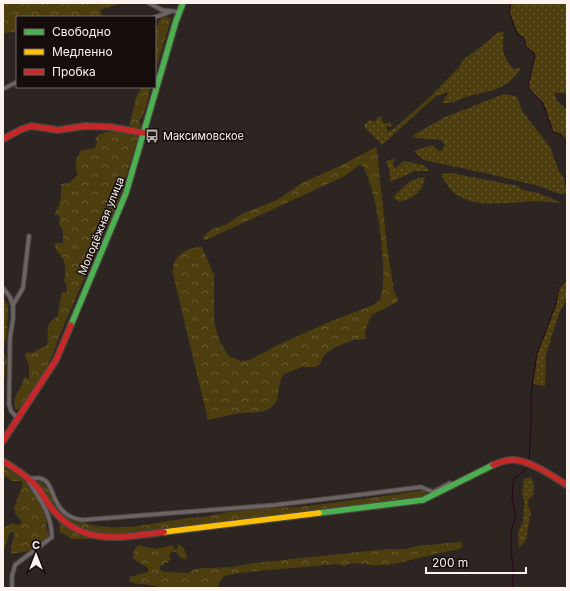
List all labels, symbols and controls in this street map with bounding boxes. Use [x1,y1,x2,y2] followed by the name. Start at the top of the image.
[16,16,156,88] legend
[52,24,111,39] text: Свободно
[52,44,113,59] text: Медленно
[52,64,96,79] text: Пробка
[144,128,160,144] bus stop icon: Максимовское
[163,129,244,143] place label: Максимовское
[75,175,127,277] street label: Молодёжная улица
[16,535,56,575] north arrow
[32,538,40,552] text: С
[426,549,526,575] scale bar
[432,555,468,570] text: 200 m

